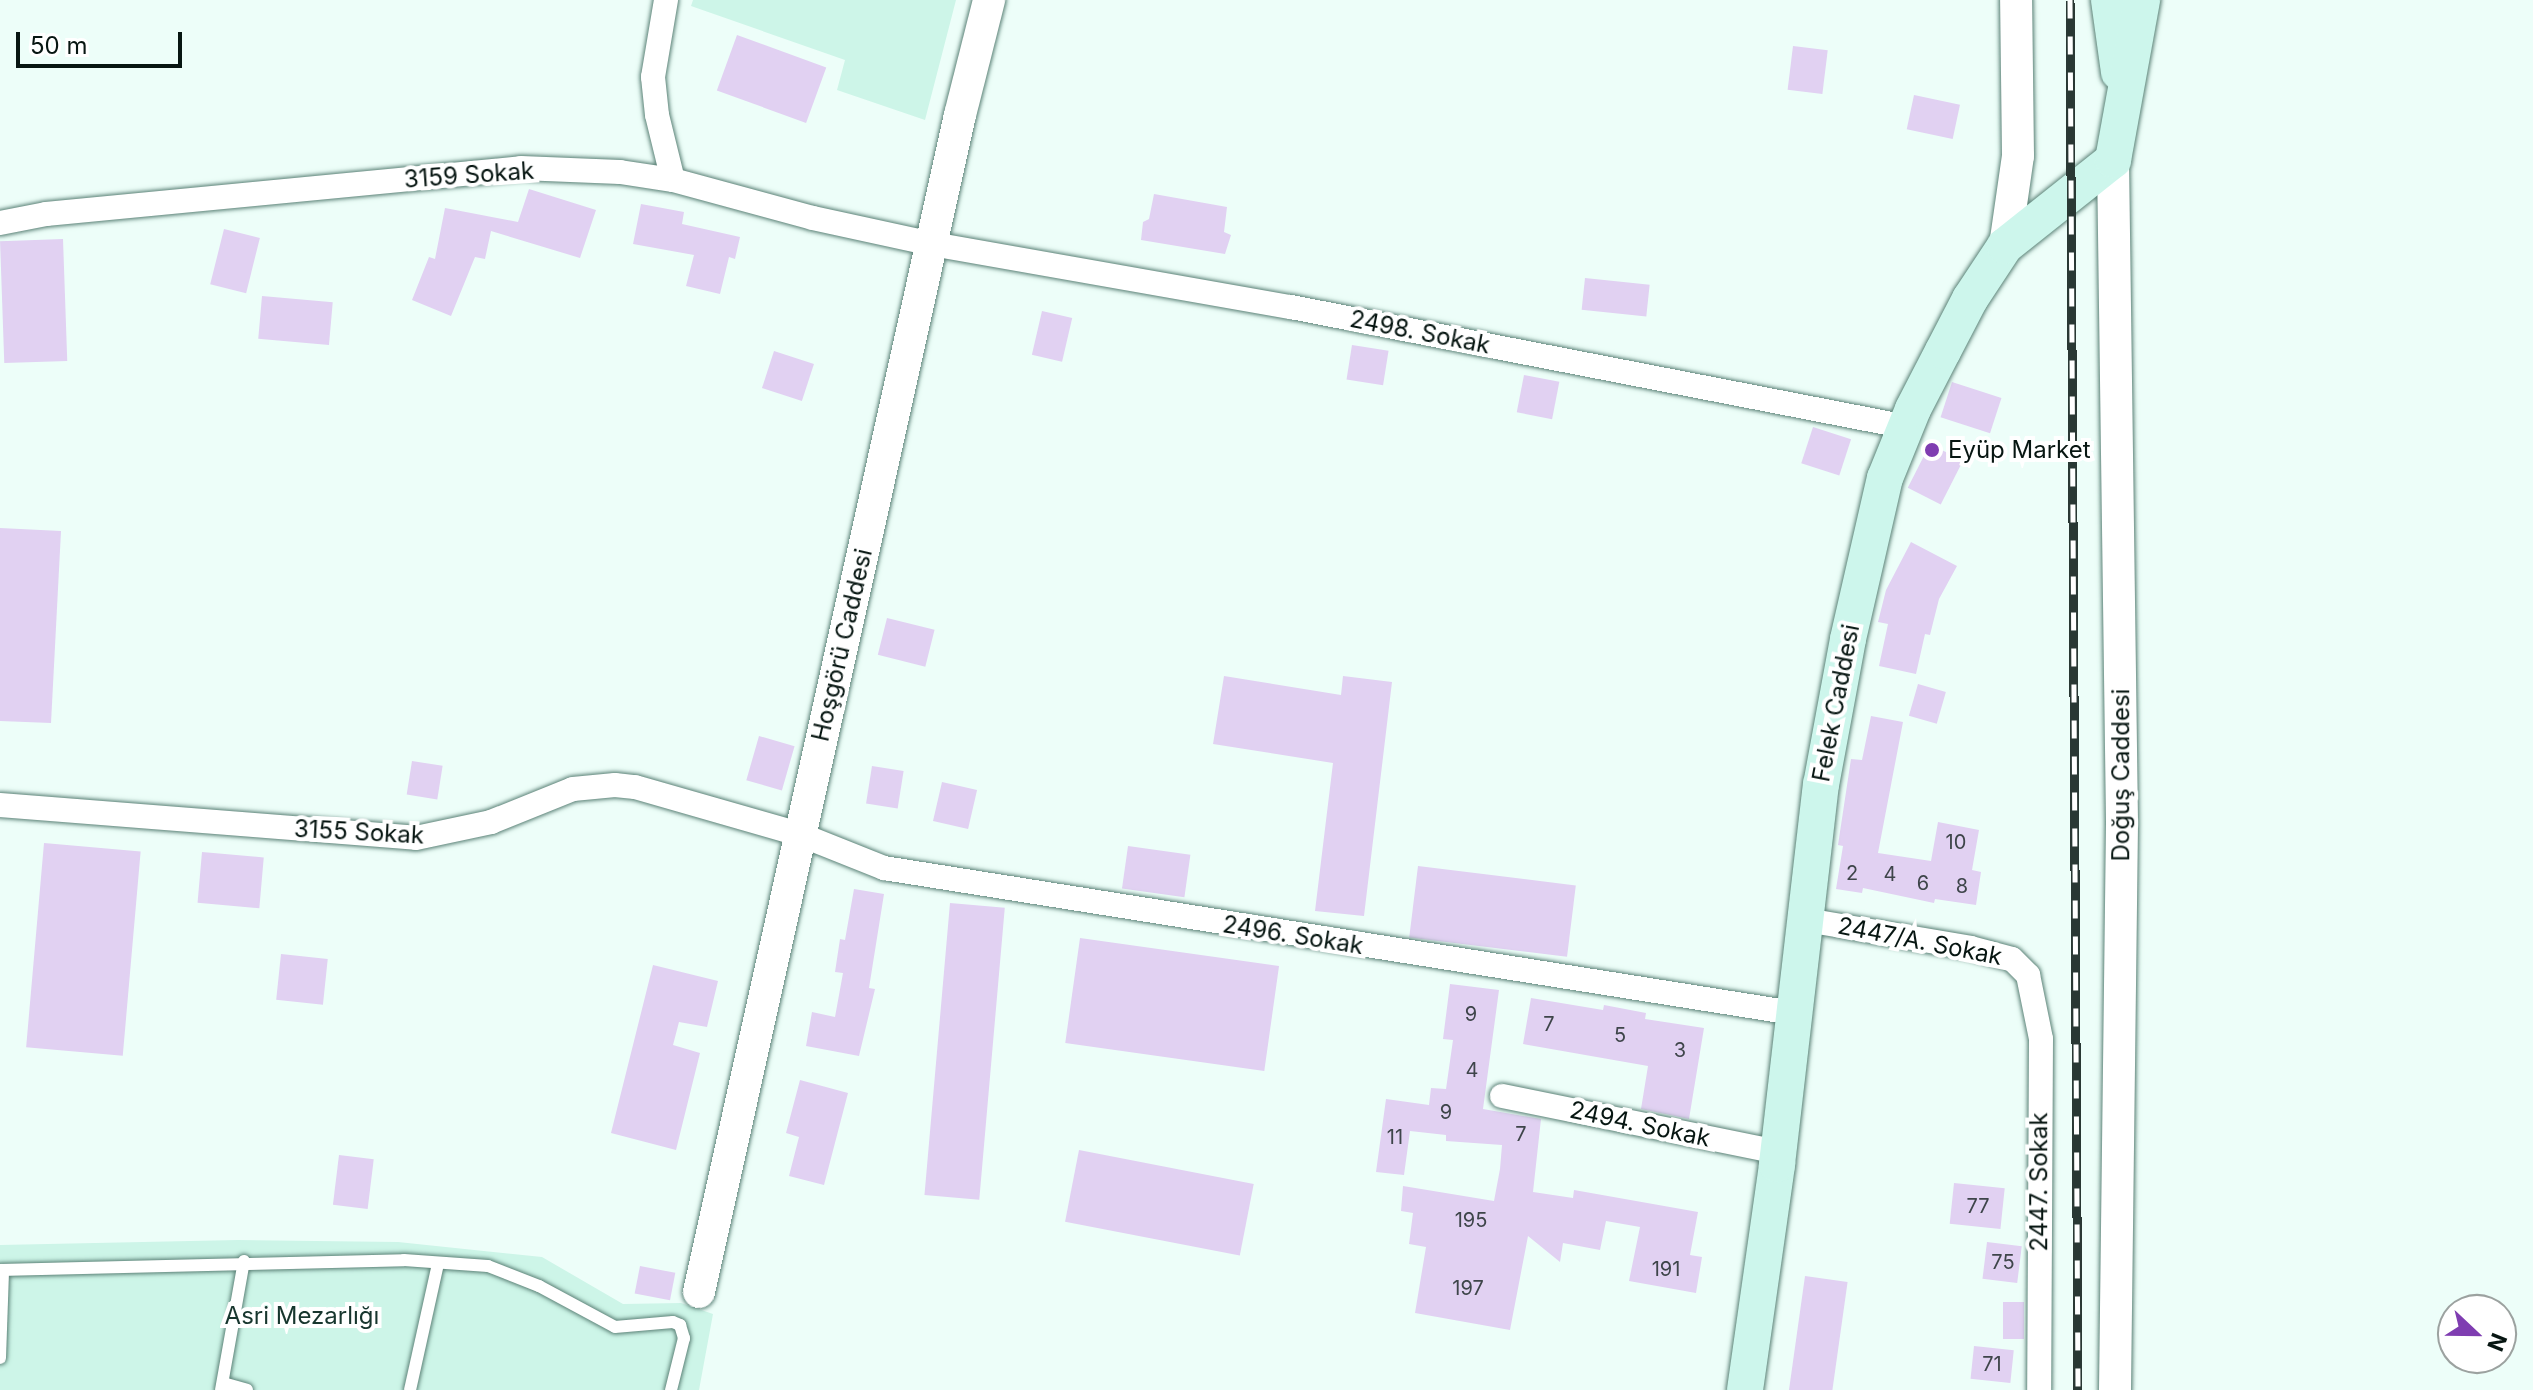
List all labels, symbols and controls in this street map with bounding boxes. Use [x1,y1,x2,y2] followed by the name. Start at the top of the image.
[20,16,186,66] scale bar
[30,31,88,60] text: 50 m
[403,156,535,194] street label: 3159 Sokak
[1347,304,1493,360] street label: 2498. Sokak
[1948,436,2091,464] place label: Eyüp Market
[1923,441,1941,459] marker: Eyüp Market
[806,546,878,744] street label: Hoşgörü Caddesi
[1807,622,1865,784] street label: Felek Caddesi
[2107,689,2135,861] street label: Doğuş Caddesi
[293,814,425,850] street label: 3155 Sokak
[1946,830,1966,854] house number: 10
[1846,861,1858,885] house number: 2
[1884,862,1896,886] house number: 4
[1917,871,1929,895] house number: 6
[1956,874,1968,898] house number: 8
[1221,910,1365,960] street label: 2496. Sokak
[1835,911,2005,971] street label: 2447/A. Sokak
[1465,1002,1477,1026] house number: 9
[1543,1012,1555,1036] house number: 7
[1614,1023,1626,1047] house number: 5
[1674,1038,1686,1062] house number: 3
[1466,1058,1478,1082] house number: 4
[1567,1095,1713,1153] street label: 2494. Sokak
[1440,1100,1452,1124] house number: 9
[2025,1112,2053,1252] street label: 2447. Sokak
[1515,1122,1527,1146] house number: 7
[1387,1125,1403,1149] house number: 11
[1966,1194,1990,1218] house number: 77
[1455,1208,1487,1232] house number: 195
[1991,1250,2015,1274] house number: 75
[1652,1257,1680,1281] house number: 191
[1452,1276,1484,1300] house number: 197
[2437,1294,2517,1374] north arrow
[225,1302,379,1330] park label: Asri Mezarlığı
[2482,1330,2513,1355] text: N
[1982,1352,2002,1376] house number: 71

